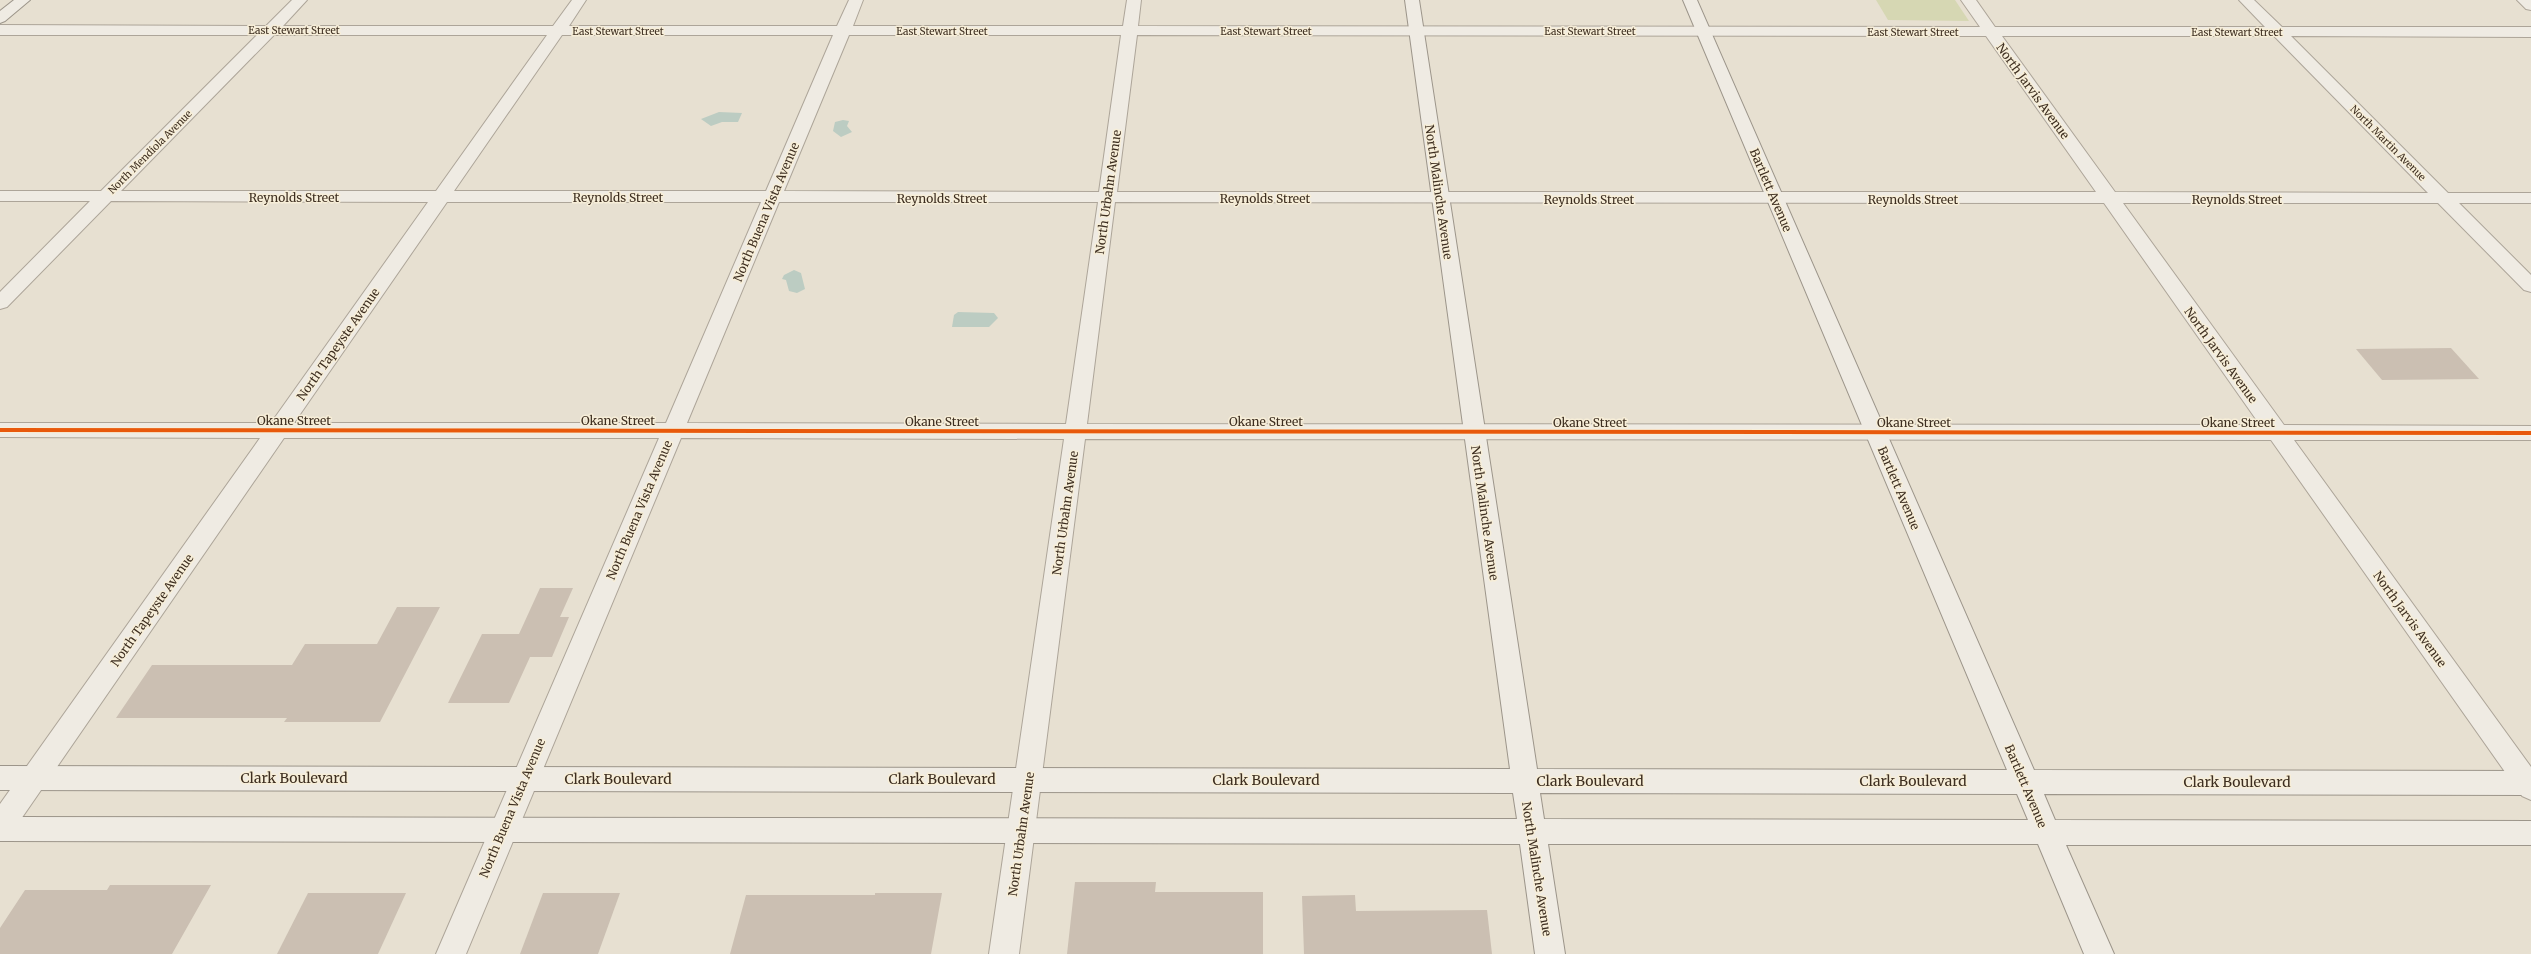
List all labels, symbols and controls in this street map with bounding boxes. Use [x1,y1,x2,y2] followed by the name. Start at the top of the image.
[248,24,340,37] street label: East Stewart Street
[572,25,664,38] street label: East Stewart Street
[896,25,988,38] street label: East Stewart Street
[1220,25,1312,38] street label: East Stewart Street
[1544,25,1636,38] street label: East Stewart Street
[1867,26,1959,39] street label: East Stewart Street
[2191,26,2283,39] street label: East Stewart Street
[1993,40,2073,142] street label: North Jarvis Avenue
[2347,102,2429,184] street label: North Martin Avenue
[105,107,195,197] street label: North Mendiola Avenue
[1422,124,1456,260] street label: North Malinche Avenue
[1092,129,1124,255] street label: North Urbahn Avenue
[730,140,802,284] street label: North Buena Vista Avenue
[1747,146,1795,234] street label: Bartlett Avenue
[249,190,340,205] street label: Reynolds Street
[573,190,664,205] street label: Reynolds Street
[897,191,988,206] street label: Reynolds Street
[1220,191,1311,206] street label: Reynolds Street
[1544,192,1635,207] street label: Reynolds Street
[1868,192,1959,207] street label: Reynolds Street
[2192,192,2283,207] street label: Reynolds Street
[293,285,383,403] street label: North Tapeyste Avenue
[2181,304,2261,406] street label: North Jarvis Avenue
[257,413,331,428] street label: Okane Street
[581,413,655,428] street label: Okane Street
[905,414,979,429] street label: Okane Street
[1229,414,1303,429] street label: Okane Street
[1553,415,1627,430] street label: Okane Street
[1877,415,1951,430] street label: Okane Street
[2201,415,2275,430] street label: Okane Street
[603,438,675,582] street label: North Buena Vista Avenue
[1875,444,1923,532] street label: Bartlett Avenue
[1468,445,1502,581] street label: North Malinche Avenue
[1049,450,1081,576] street label: North Urbahn Avenue
[107,551,197,669] street label: North Tapeyste Avenue
[2370,568,2450,670] street label: North Jarvis Avenue
[476,736,548,880] street label: North Buena Vista Avenue
[2002,742,2050,830] street label: Bartlett Avenue
[240,769,348,787] street label: Clark Boulevard
[564,770,672,788] street label: Clark Boulevard
[888,770,996,788] street label: Clark Boulevard
[1005,771,1037,897] street label: North Urbahn Avenue
[1212,771,1320,789] street label: Clark Boulevard
[1536,772,1644,790] street label: Clark Boulevard
[1859,772,1967,790] street label: Clark Boulevard
[2183,773,2291,791] street label: Clark Boulevard
[1519,801,1555,937] street label: North Malinche Avenue

